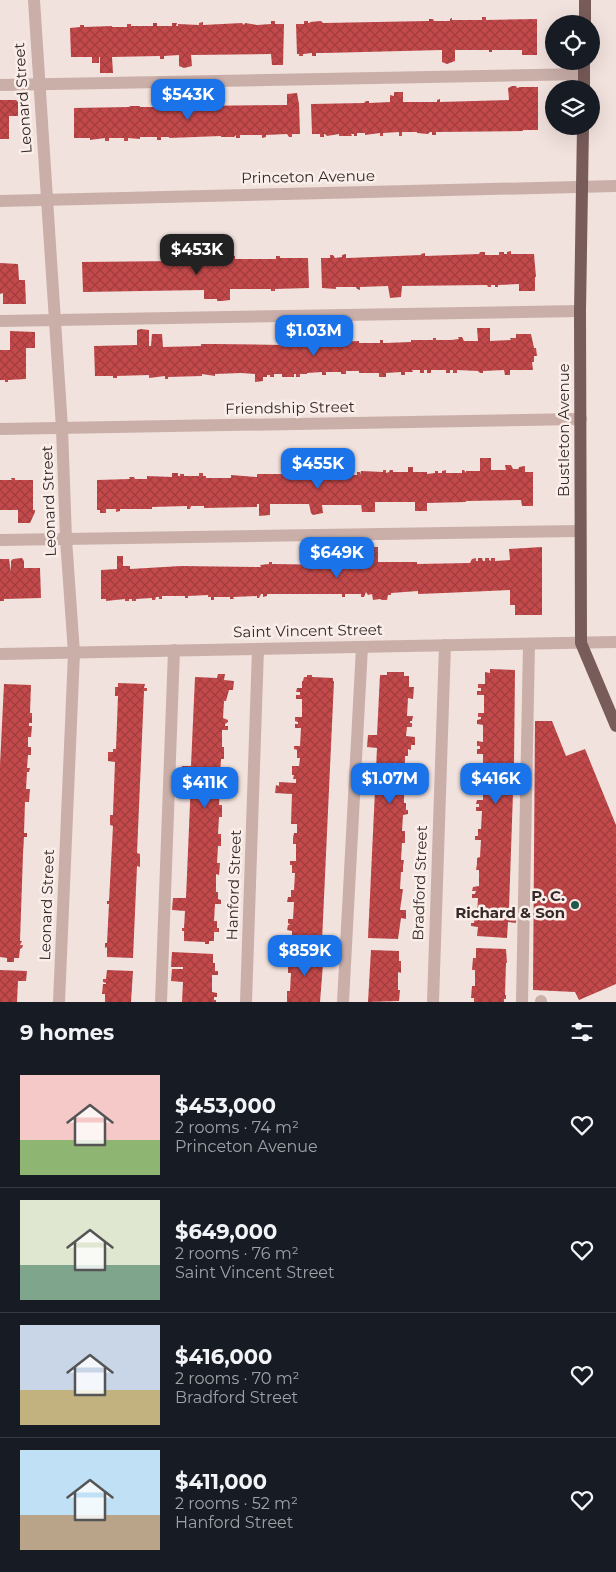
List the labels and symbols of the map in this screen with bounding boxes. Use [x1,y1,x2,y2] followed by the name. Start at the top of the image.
[9,42,36,154] street label: Leonard Street
[153,78,223,121] pin: $543K
[241,166,375,187] street label: Princeton Avenue
[162,234,232,276] pin: $453K
[273,314,355,357] pin: $1.03M
[554,363,573,497] street label: Bustleton Avenue
[225,397,355,418] street label: Friendship Street
[37,445,60,557] street label: Leonard Street
[283,448,353,490] pin: $455K
[302,536,372,579] pin: $649K
[233,620,383,641] street label: Saint Vincent Street
[349,762,431,805] pin: $1.07M
[461,762,531,805] pin: $416K
[170,766,240,809] pin: $411K
[408,825,431,941] street label: Bradford Street
[222,829,245,941] street label: Hanford Street
[35,849,58,961] street label: Leonard Street
[455,886,565,922] place label: P. C. Richard & Son
[569,899,581,911] marker: P. C. Richard & Son
[270,934,340,977] pin: $859K

